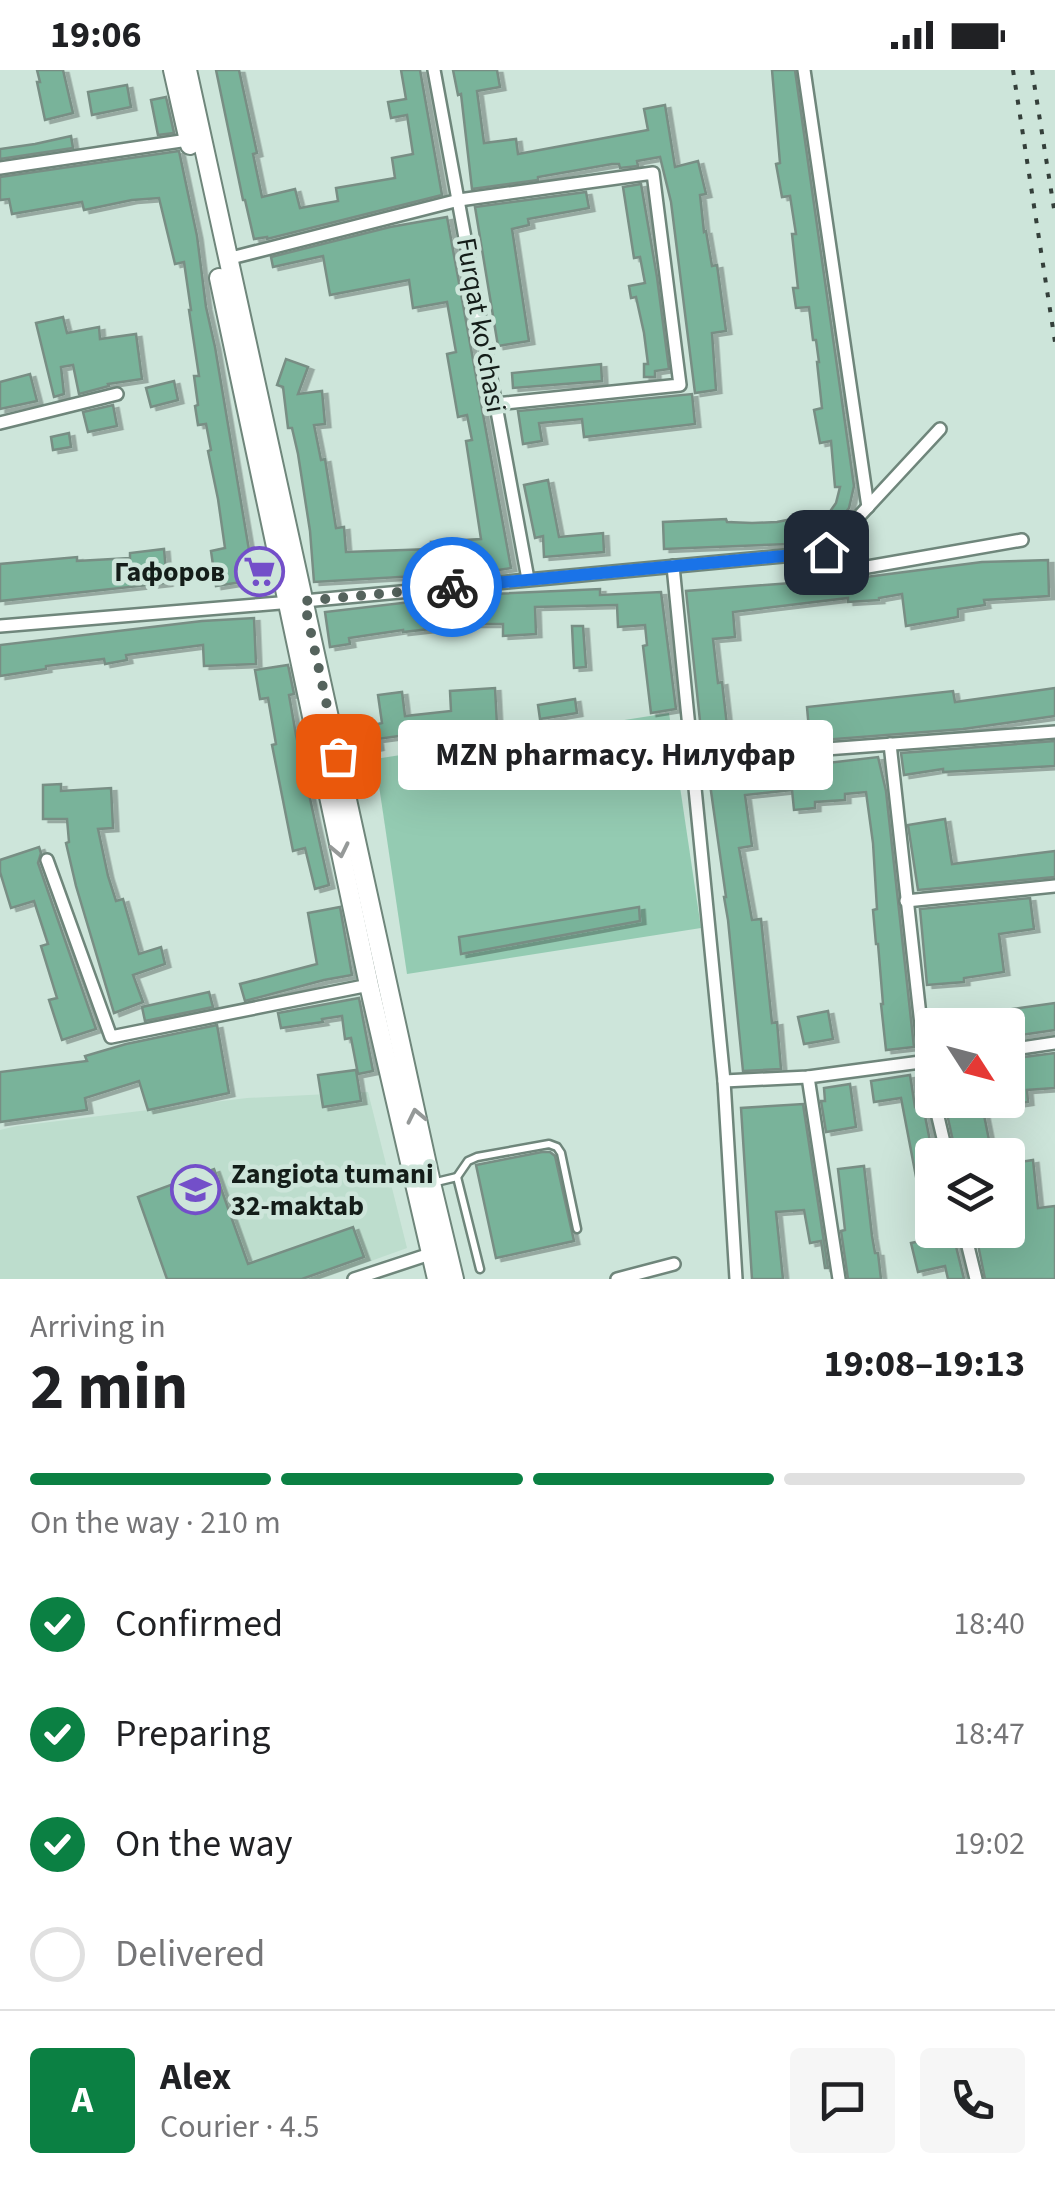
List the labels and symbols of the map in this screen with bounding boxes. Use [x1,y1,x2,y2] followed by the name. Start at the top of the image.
[446,235,516,416] street label: Furqat ko'chasi
[784,510,869,595] pin
[402,537,502,637] courier
[234,545,286,597] supermarket icon: Гафоров
[114,552,225,592] place label: Гафоров
[296,714,381,799] pin
[398,721,833,791] callout: MZN pharmacy. Нилуфар
[329,841,350,858] one-way arrow
[915,1008,1025,1118] north arrow
[407,1108,428,1125] one-way arrow
[231,1154,434,1226] place label: Zangiota tumani 32-maktab
[170,1163,222,1215] school or university icon: Zangiota tumani 32-maktab

